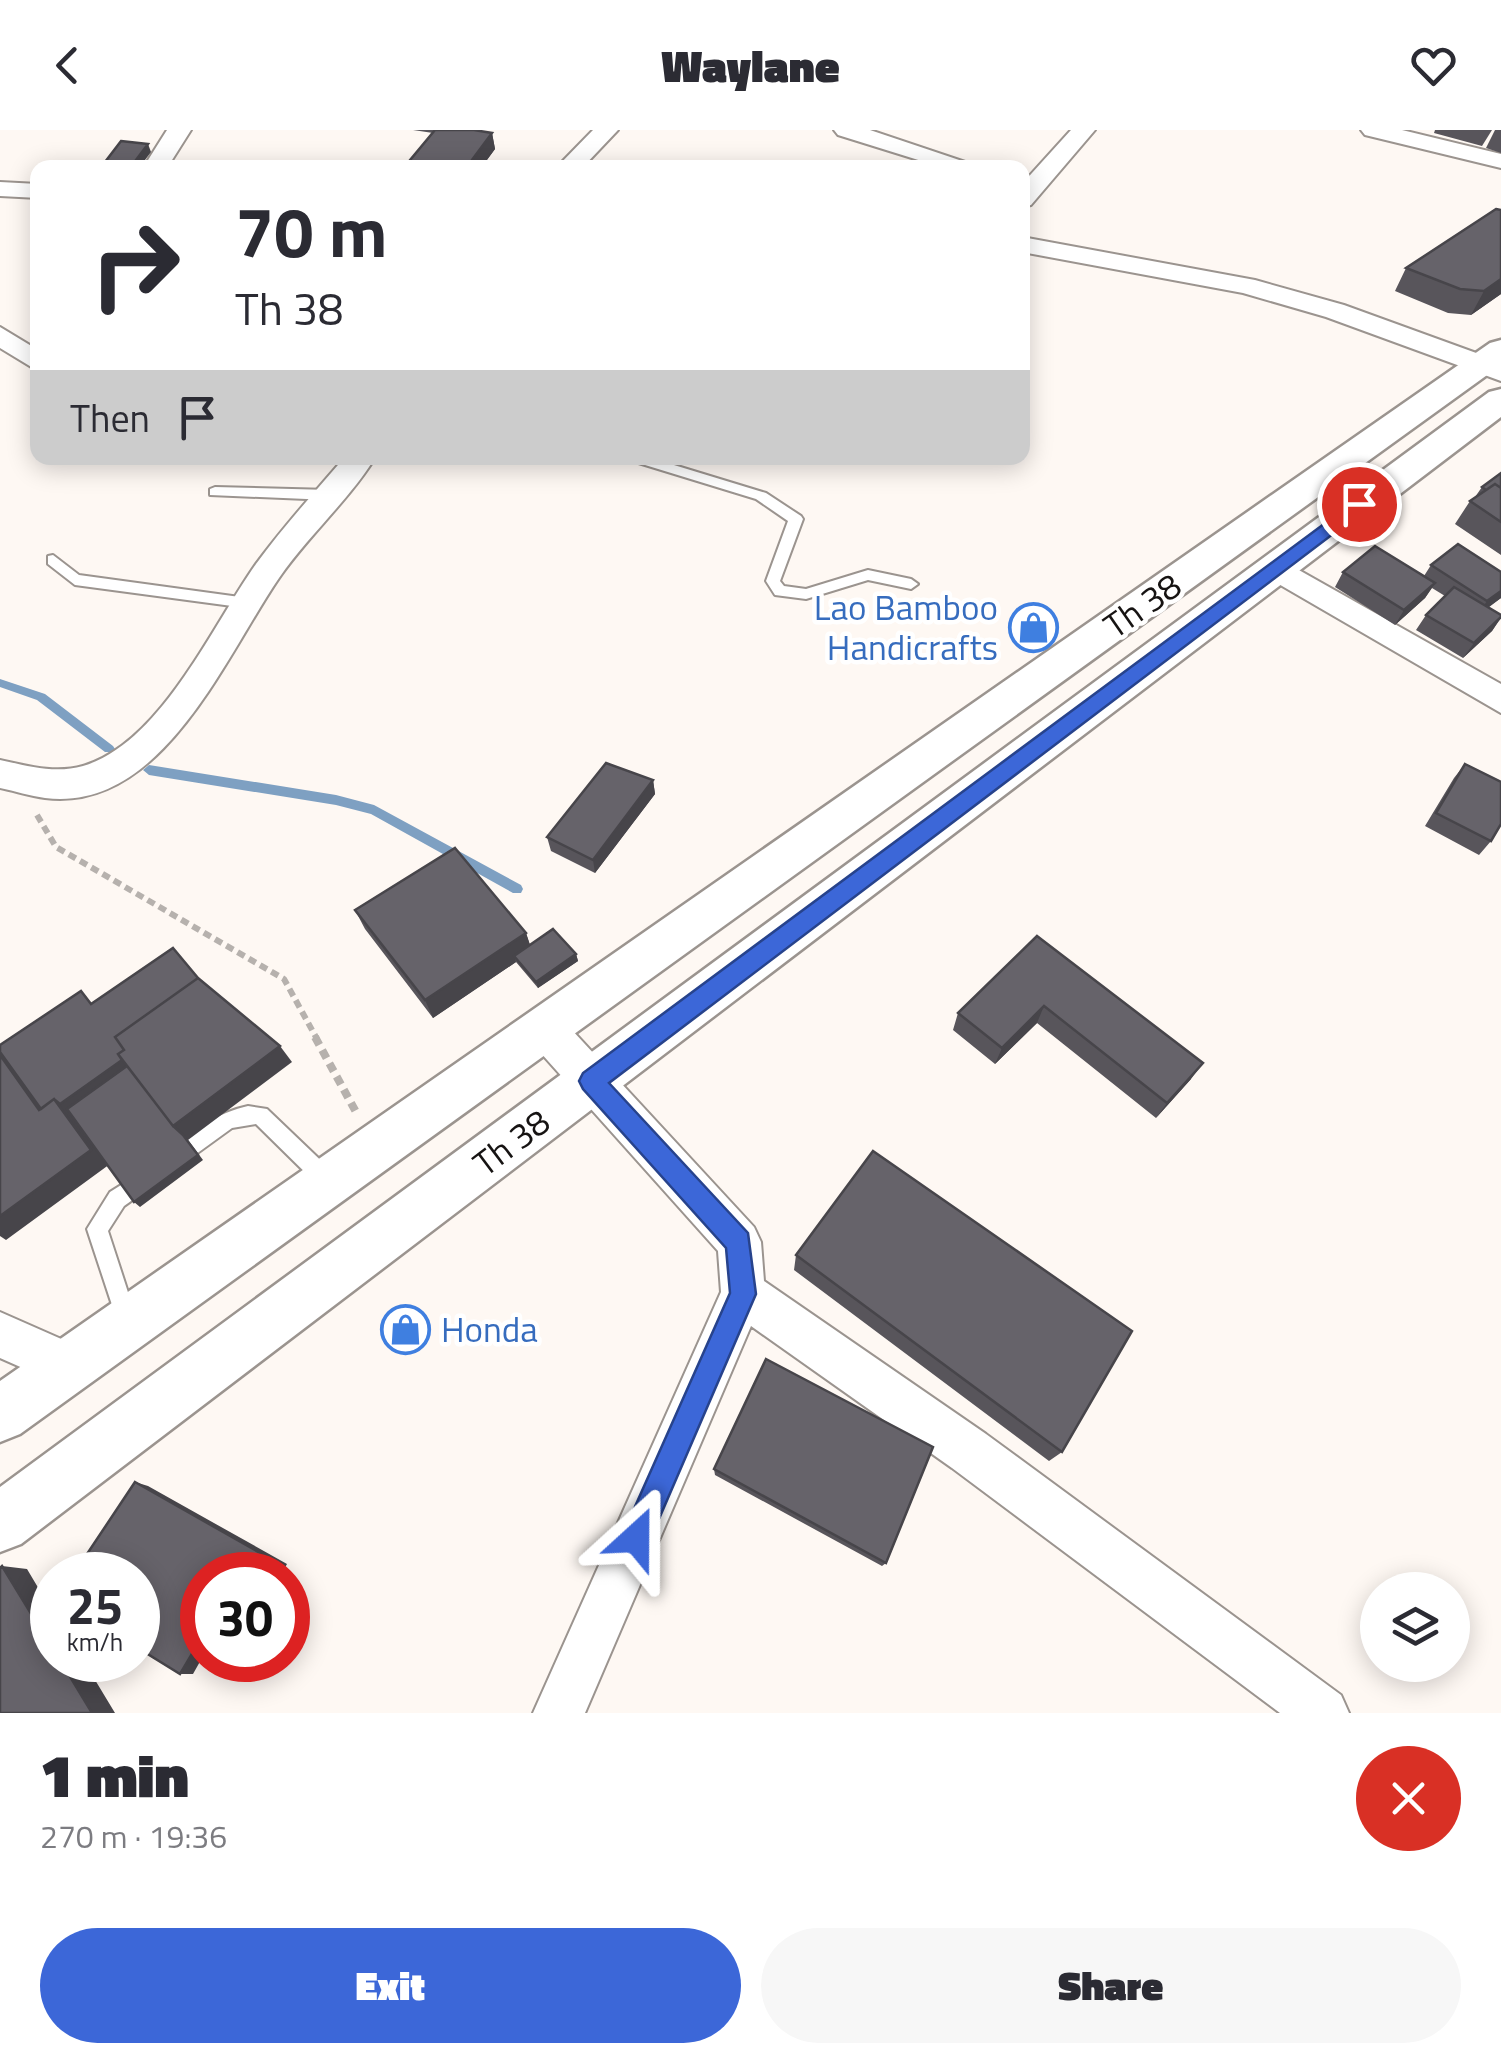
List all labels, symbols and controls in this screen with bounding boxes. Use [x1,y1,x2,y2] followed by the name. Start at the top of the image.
[661,31,840,99] text: Waylane
[40,38,95,93] icon: back
[1406,38,1461,93] icon: heart
[235,178,388,284] text: 70 m
[70,200,200,330] icon: right
[235,274,343,342] text: Th 38
[70,389,150,447] text: Then
[170,390,225,445] icon: arrive
[1317,462,1402,547] pin
[1332,477,1387,532] icon: arrive
[1092,559,1192,651] street label: Th 38
[814,580,998,674] place label: Lao Bamboo Handicrafts
[1007,601,1059,653] shop icon: Lao Bamboo Handicrafts
[461,1095,561,1189] street label: Th 38
[441,1302,538,1356] place label: Honda
[380,1303,432,1355] shop icon: Honda
[584,1486,688,1590] position arrow
[180,1552,310,1682] speed limit sign: 30
[67,1567,123,1643] text: 25
[1360,1572,1470,1682] map controls
[1360,1572,1470,1682] button: layers
[67,1623,123,1661] text: km/h
[40,1729,189,1820] text: 1 min
[1356,1746,1461,1851] button: close
[40,1812,227,1860] text: 270 m · 19:36
[40,1928,741,2043] button: Exit
[761,1928,1461,2043] button: Share

